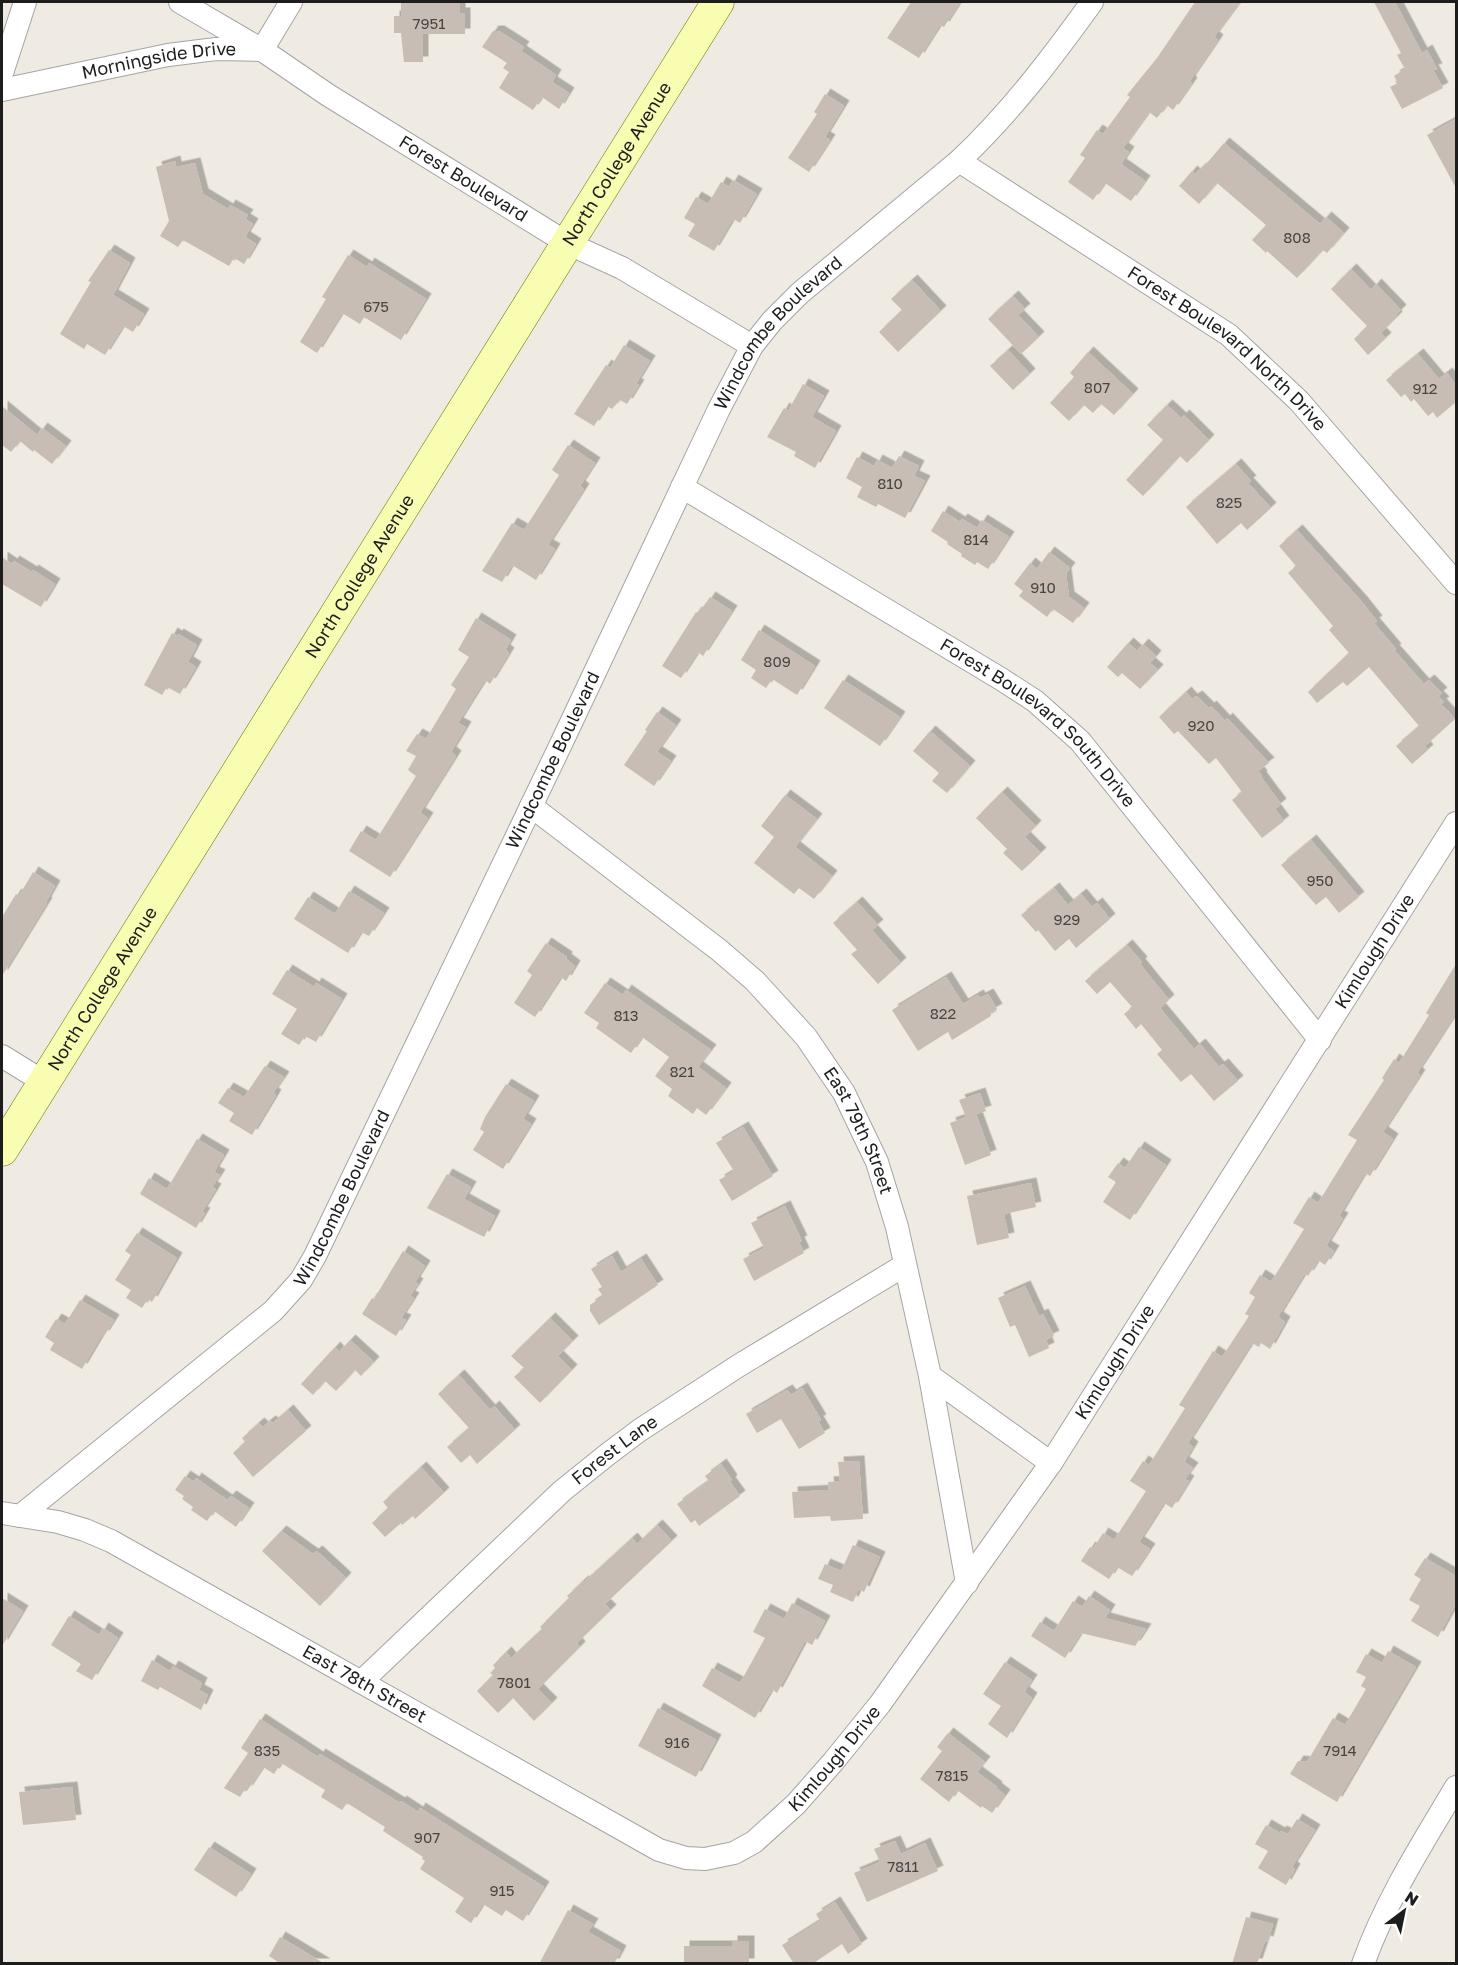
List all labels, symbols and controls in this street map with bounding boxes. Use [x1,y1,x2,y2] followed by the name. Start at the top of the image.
[412,14,446,32] house number: 7951
[80,37,236,83] street label: Morningside Drive
[557,77,675,250] street label: North College Avenue
[396,130,532,226] street label: Forest Boulevard
[1283,228,1311,246] house number: 808
[709,251,846,413] street label: Windcombe Boulevard
[1124,261,1332,435] street label: Forest Boulevard North Drive
[363,297,389,315] house number: 675
[1084,378,1110,396] house number: 807
[1412,379,1438,397] house number: 912
[877,474,903,492] house number: 810
[300,490,418,662] street label: North College Avenue
[1216,493,1242,511] house number: 825
[963,530,989,548] house number: 814
[1030,578,1056,596] house number: 910
[936,633,1141,811] street label: Forest Boulevard South Drive
[763,652,791,670] house number: 809
[500,668,604,852] street label: Windcombe Boulevard
[1187,716,1215,734] house number: 920
[1306,871,1334,889] house number: 950
[1329,889,1418,1012] street label: Kimlough Drive
[42,902,161,1074] street label: North College Avenue
[1054,910,1080,928] house number: 929
[930,1004,956,1022] house number: 822
[613,1006,639,1024] house number: 813
[669,1062,695,1080] house number: 821
[819,1062,898,1197] street label: East 79th Street
[288,1106,394,1290] street label: Windcombe Boulevard
[1069,1300,1159,1423] street label: Kimlough Drive
[567,1410,661,1489] street label: Forest Lane
[299,1639,431,1727] street label: East 78th Street
[497,1673,531,1691] house number: 7801
[783,1700,884,1816] street label: Kimlough Drive
[664,1733,690,1751] house number: 916
[254,1741,280,1759] house number: 835
[1323,1741,1357,1759] house number: 7914
[935,1766,969,1784] house number: 7815
[414,1828,440,1846] house number: 907
[887,1857,919,1875] house number: 7811
[489,1881,515,1899] house number: 915
[1374,1881,1434,1941] north arrow
[1401,1887,1422,1910] text: N

